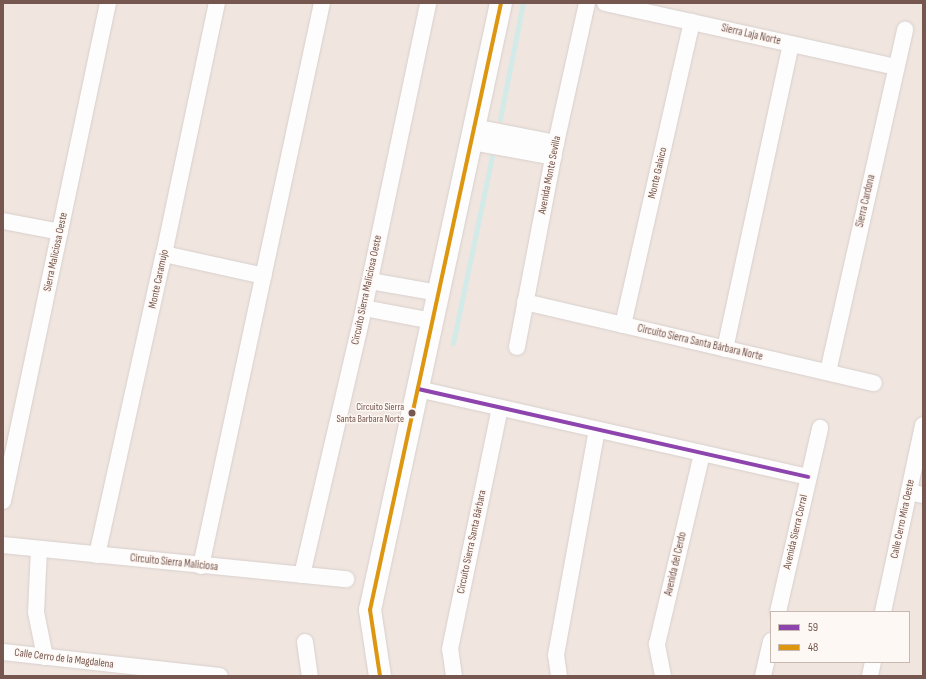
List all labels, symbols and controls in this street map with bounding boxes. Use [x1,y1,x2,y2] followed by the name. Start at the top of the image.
[720,22,782,48] street label: Sierra Laja Norte
[536,135,564,215] street label: Avenida Monte Sevilla
[646,146,670,200] street label: Monte Galaico
[854,173,878,229] street label: Sierra Cardona
[41,211,71,293] street label: Sierra Maliciosa Oeste
[349,234,385,346] street label: Circuito Sierra Maliciosa Oeste
[146,248,172,310] street label: Monte Caramujo
[636,322,764,364] street label: Circuito Sierra Santa Bárbara Norte
[337,401,404,424] place label: Circuito Sierra Santa Barbara Norte
[407,408,417,418] marker: Circuito Sierra Santa Barbara Norte
[888,478,918,560] street label: Calle Cerro Mira Oeste
[455,489,489,595] street label: Circuito Sierra Santa Bárbara
[781,493,811,571] street label: Avenida Sierra Corral
[662,531,690,597] street label: Avenida del Cerdo
[129,552,219,574] street label: Circuito Sierra Maliciosa
[770,611,910,663] legend
[808,620,818,635] text: 59
[808,640,818,655] text: 48
[14,646,114,672] street label: Calle Cerro de la Magdalena

